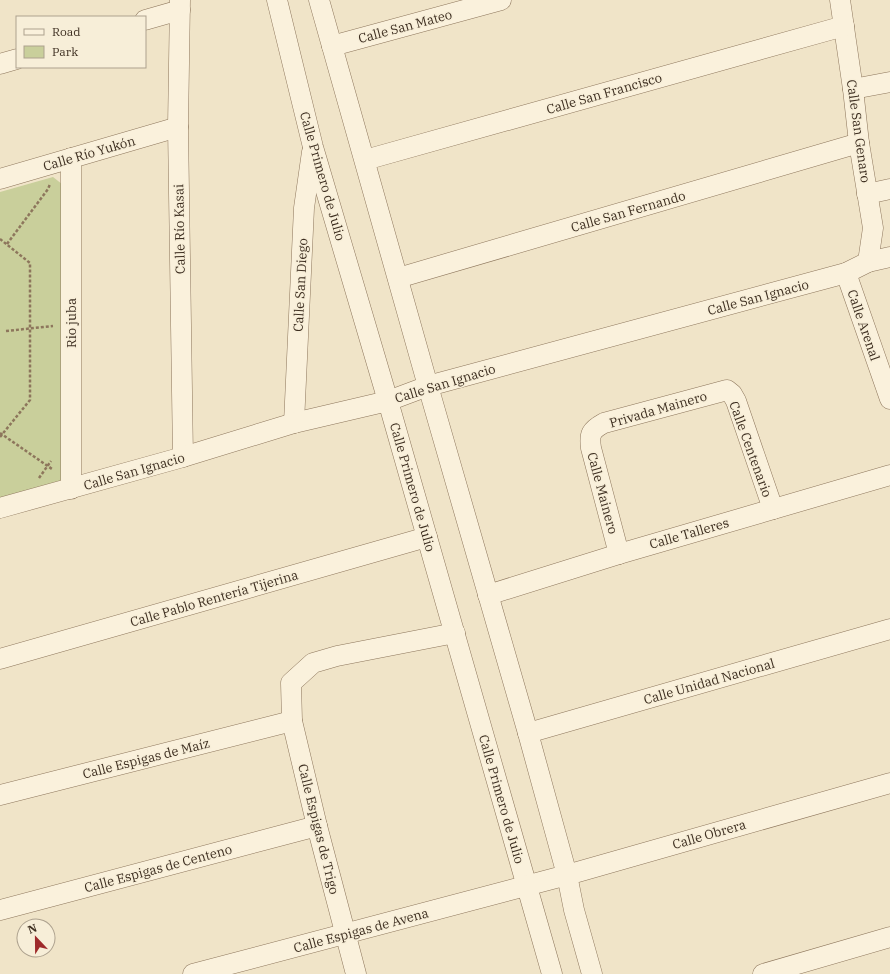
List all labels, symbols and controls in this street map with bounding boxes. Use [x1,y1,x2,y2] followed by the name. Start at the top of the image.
[356,6,454,47] street label: Calle San Mateo
[16,16,146,68] legend
[52,24,81,39] text: Road
[52,44,78,59] text: Park
[544,69,664,118] street label: Calle San Francisco
[843,78,874,184] street label: Calle San Genaro
[296,110,349,243] street label: Calle Primero de Julio
[41,132,137,175] street label: Calle Río Yukón
[170,184,189,274] street label: Calle Río Kasai
[569,187,687,236] street label: Calle San Fernando
[290,238,311,332] street label: Calle San Diego
[706,276,811,319] street label: Calle San Ignacio
[843,287,884,363] street label: Calle Arenal
[63,298,80,348] street label: Rio juba
[393,360,498,407] street label: Calle San Ignacio
[607,387,709,432] street label: Privada Mainero
[725,399,776,499] street label: Calle Centenario
[386,421,439,554] street label: Calle Primero de Julio
[82,449,187,494] street label: Calle San Ignacio
[583,450,622,536] street label: Calle Mainero
[647,514,731,553] street label: Calle Talleres
[128,566,300,631] street label: Calle Pablo Rentería Tijerina
[642,655,777,708] street label: Calle Unidad Nacional
[475,733,528,866] street label: Calle Primero de Julio
[81,734,211,783] street label: Calle Espigas de Maíz
[294,762,343,896] street label: Calle Espigas de Trigo
[670,816,748,853] street label: Calle Obrera
[82,841,234,896] street label: Calle Espigas de Centeno
[292,904,431,957] street label: Calle Espigas de Avena
[16,918,56,958] north arrow
[26,920,39,937] text: N

